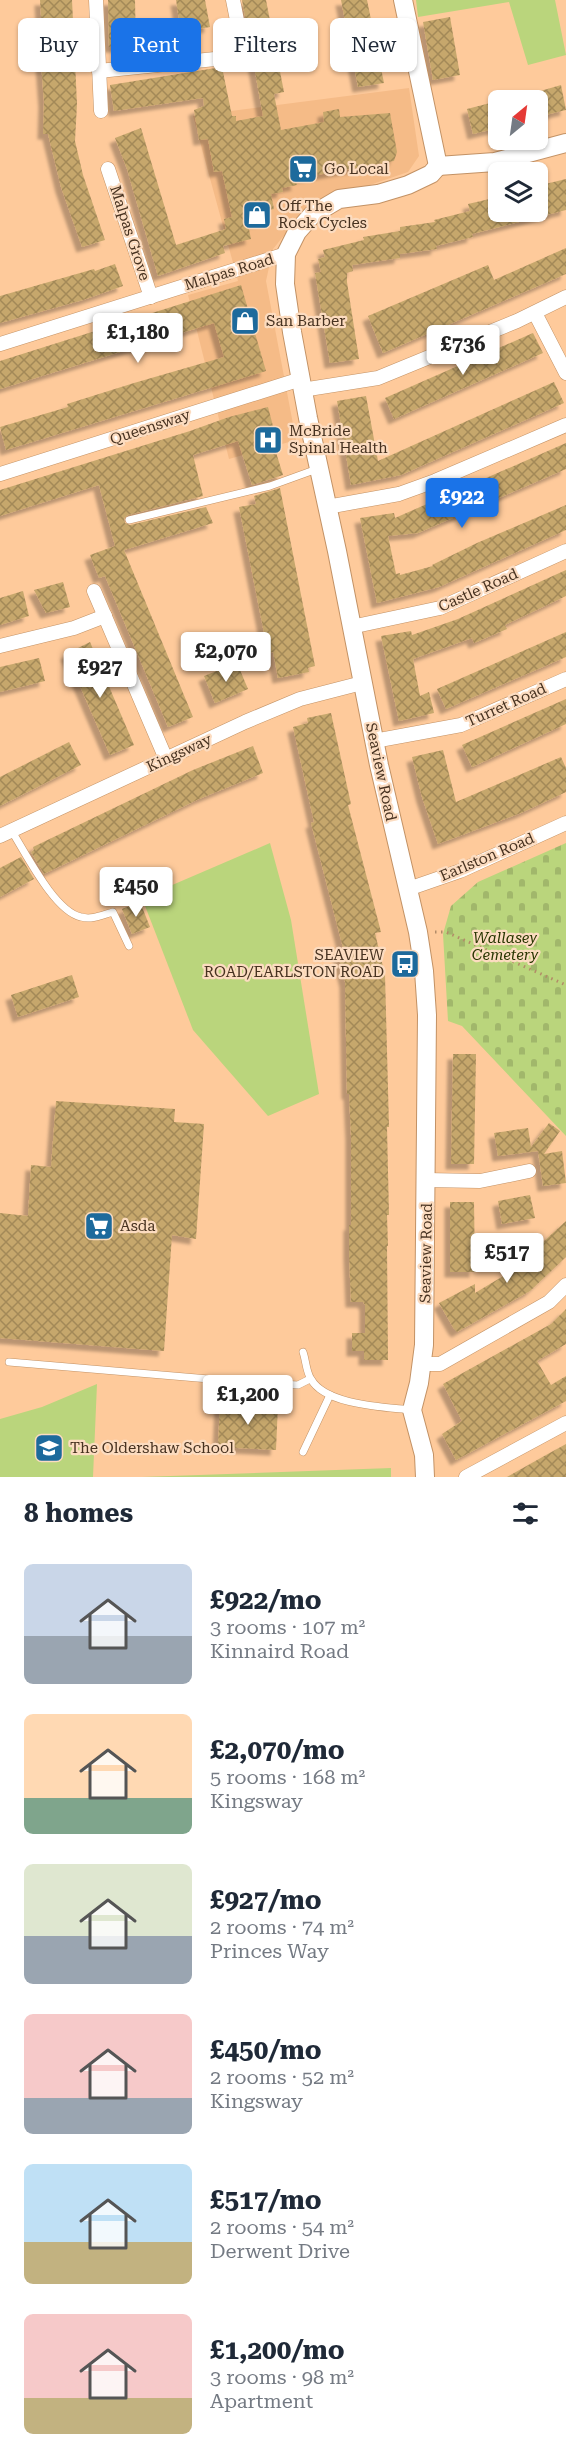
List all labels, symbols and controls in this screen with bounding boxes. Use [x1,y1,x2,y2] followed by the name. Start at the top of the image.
[18,18,99,72] chip: Buy
[111,18,201,72] chip: Rent
[213,18,318,72] chip: Filters
[330,18,417,72] chip: New
[488,90,548,150] north arrow
[488,90,548,222] map controls
[287,153,319,185] supermarket icon: Go Local
[324,160,389,178] place label: Go Local
[488,162,548,222] button: layers
[106,183,154,283] street label: Malpas Grove
[278,197,367,232] place label: Off The Rock Cycles
[241,199,273,231] shop icon: Off The Rock Cycles
[182,250,276,294] street label: Malpas Road
[229,305,261,337] shop icon: San Barber
[266,312,345,330] place label: San Barber
[89,313,187,364] pin: £1,180
[107,320,169,344] text: £1,180
[427,325,499,376] pin: £736
[441,332,485,356] text: £736
[108,406,193,448] street label: Queensway
[289,422,388,457] place label: McBride Spinal Health
[252,424,284,456] hospital icon: McBride Spinal Health
[426,478,498,529] pin: £922
[440,485,484,509] text: £922
[435,564,521,616] street label: Castle Road
[177,632,275,683] pin: £2,070
[195,639,257,663] text: £2,070
[64,648,136,699] pin: £927
[78,655,122,679] text: £927
[463,679,549,731] street label: Turret Road
[362,721,400,823] street label: Seaview Road
[144,730,214,776] street label: Kingsway
[437,829,537,885] street label: Earlston Road
[100,867,172,918] pin: £450
[114,874,158,898] text: £450
[472,929,538,964] park label: Wallasey Cemetery
[204,946,385,981] place label: SEAVIEW ROAD/EARLSTON ROAD
[389,948,421,980] bus stop icon: SEAVIEW ROAD/EARLSTON ROAD
[416,1202,436,1303] street label: Seaview Road
[83,1210,115,1242] supermarket icon: Asda
[120,1217,155,1235] place label: Asda
[471,1233,543,1284] pin: £517
[485,1240,529,1264] text: £517
[199,1375,297,1426] pin: £1,200
[217,1382,279,1406] text: £1,200
[33,1432,65,1464] school or university icon: The Oldershaw School
[70,1439,234,1457] place label: The Oldershaw School
[509,1497,542,1530] icon: filters
[24,1498,133,1528] text: 8 homes
[210,1585,322,1615] text: £922/mo
[72,1588,144,1660] icon: home
[210,1615,365,1639] text: 3 rooms · 107 m²
[210,1639,349,1663] text: Kinnaird Road
[210,1735,345,1765] text: £2,070/mo
[72,1738,144,1810] icon: home
[210,1765,365,1789] text: 5 rooms · 168 m²
[210,1789,303,1813] text: Kingsway
[210,1885,322,1915] text: £927/mo
[72,1888,144,1960] icon: home
[210,1915,354,1939] text: 2 rooms · 74 m²
[210,1939,329,1963] text: Princes Way
[210,2035,322,2065] text: £450/mo
[72,2038,144,2110] icon: home
[210,2065,354,2089] text: 2 rooms · 52 m²
[210,2089,303,2113] text: Kingsway
[210,2185,322,2215] text: £517/mo
[72,2188,144,2260] icon: home
[210,2215,354,2239] text: 2 rooms · 54 m²
[210,2239,350,2263] text: Derwent Drive
[210,2335,345,2365] text: £1,200/mo
[72,2338,144,2410] icon: home
[210,2365,354,2389] text: 3 rooms · 98 m²
[210,2389,313,2413] text: Apartment

